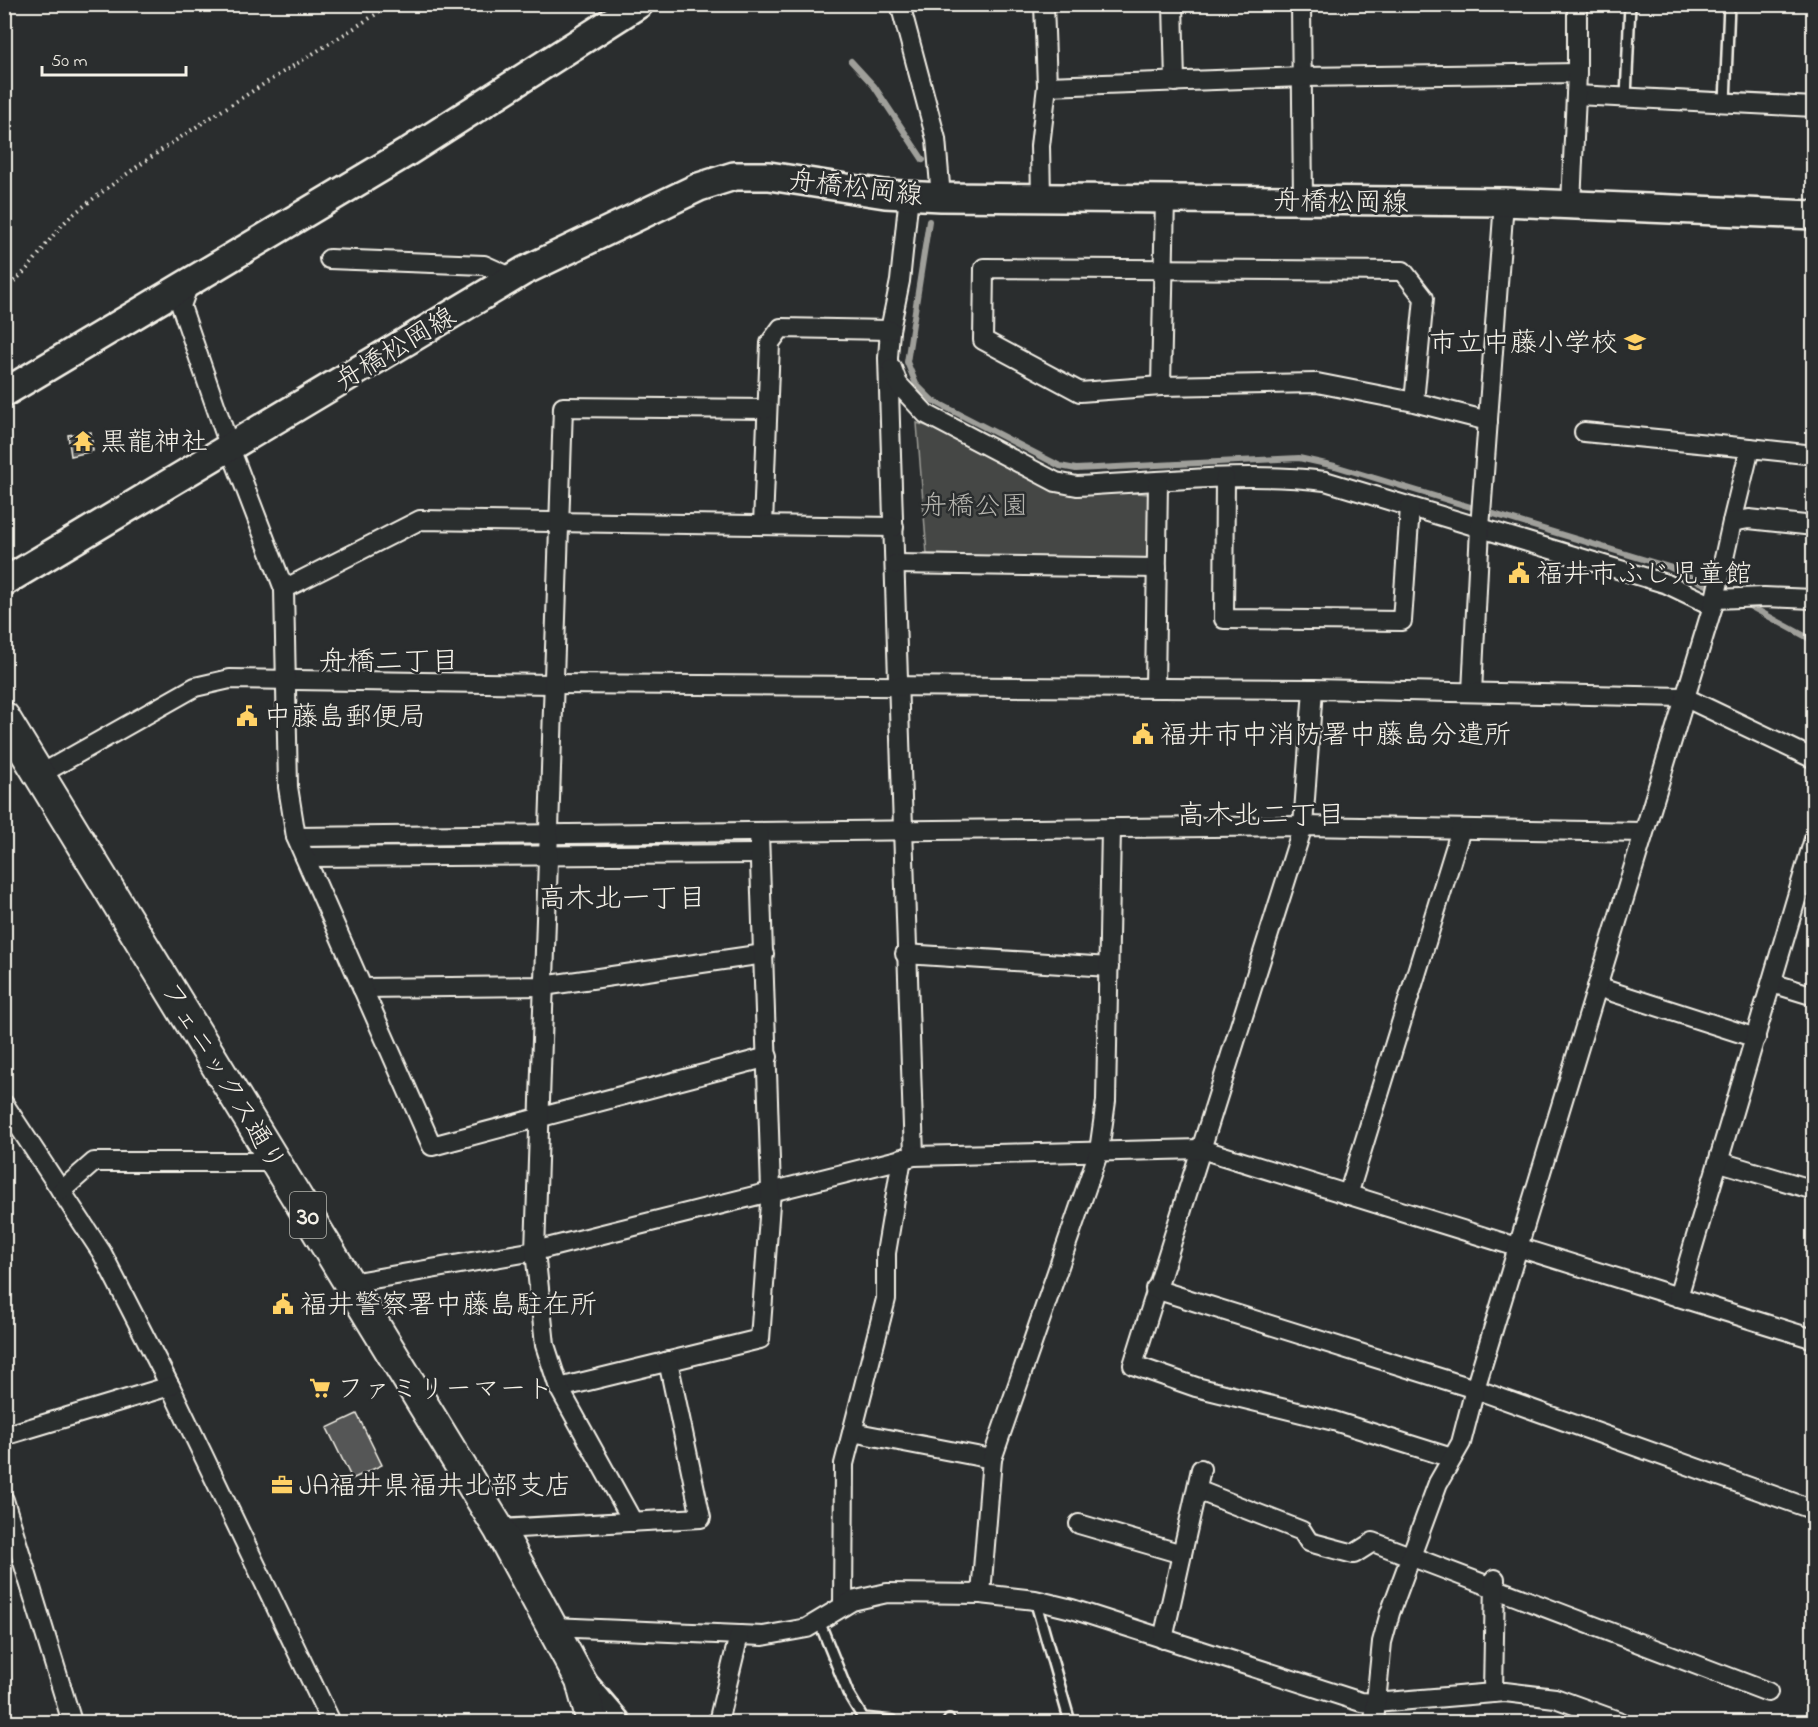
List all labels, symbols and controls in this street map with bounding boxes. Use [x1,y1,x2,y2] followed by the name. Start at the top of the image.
[42,39,186,77] scale bar
[51,49,88,75] text: 50 m
[786,162,925,217] street label: 舟橋松岡線
[1273,183,1409,224] street label: 舟橋松岡線
[328,299,464,402] street label: 舟橋松岡線
[1429,325,1618,364] place label: 市立中藤小学校
[1623,330,1647,354] school or university icon: 市立中藤小学校
[100,424,208,463] place label: 黒龍神社
[71,429,95,453] temple icon: 黒龍神社
[920,488,1028,527] park label: 舟橋公園
[1536,556,1752,595] place label: 福井市ふじ児童館
[1507,561,1531,585] public building icon: 福井市ふじ児童館
[319,643,459,684] district label: 舟橋二丁目
[264,699,426,738] place label: 中藤島郵便局
[235,704,259,728] public building icon: 中藤島郵便局
[1160,717,1511,756] place label: 福井市中消防署中藤島分遣所
[1131,722,1155,746] public building icon: 福井市中消防署中藤島分遣所
[1177,797,1345,838] district label: 高木北二丁目
[538,880,706,921] district label: 高木北一丁目
[150,975,294,1180] street label: フェニックス通り
[290,1192,326,1238] road number: 30
[300,1287,597,1326] place label: 福井警察署中藤島駐在所
[271,1292,295,1316] public building icon: 福井警察署中藤島駐在所
[337,1371,554,1410] place label: ファミリーマート
[308,1376,332,1400] supermarket icon: ファミリーマート
[299,1468,572,1507] place label: JA福井県福井北部支店
[270,1473,294,1497] office icon: JA福井県福井北部支店

